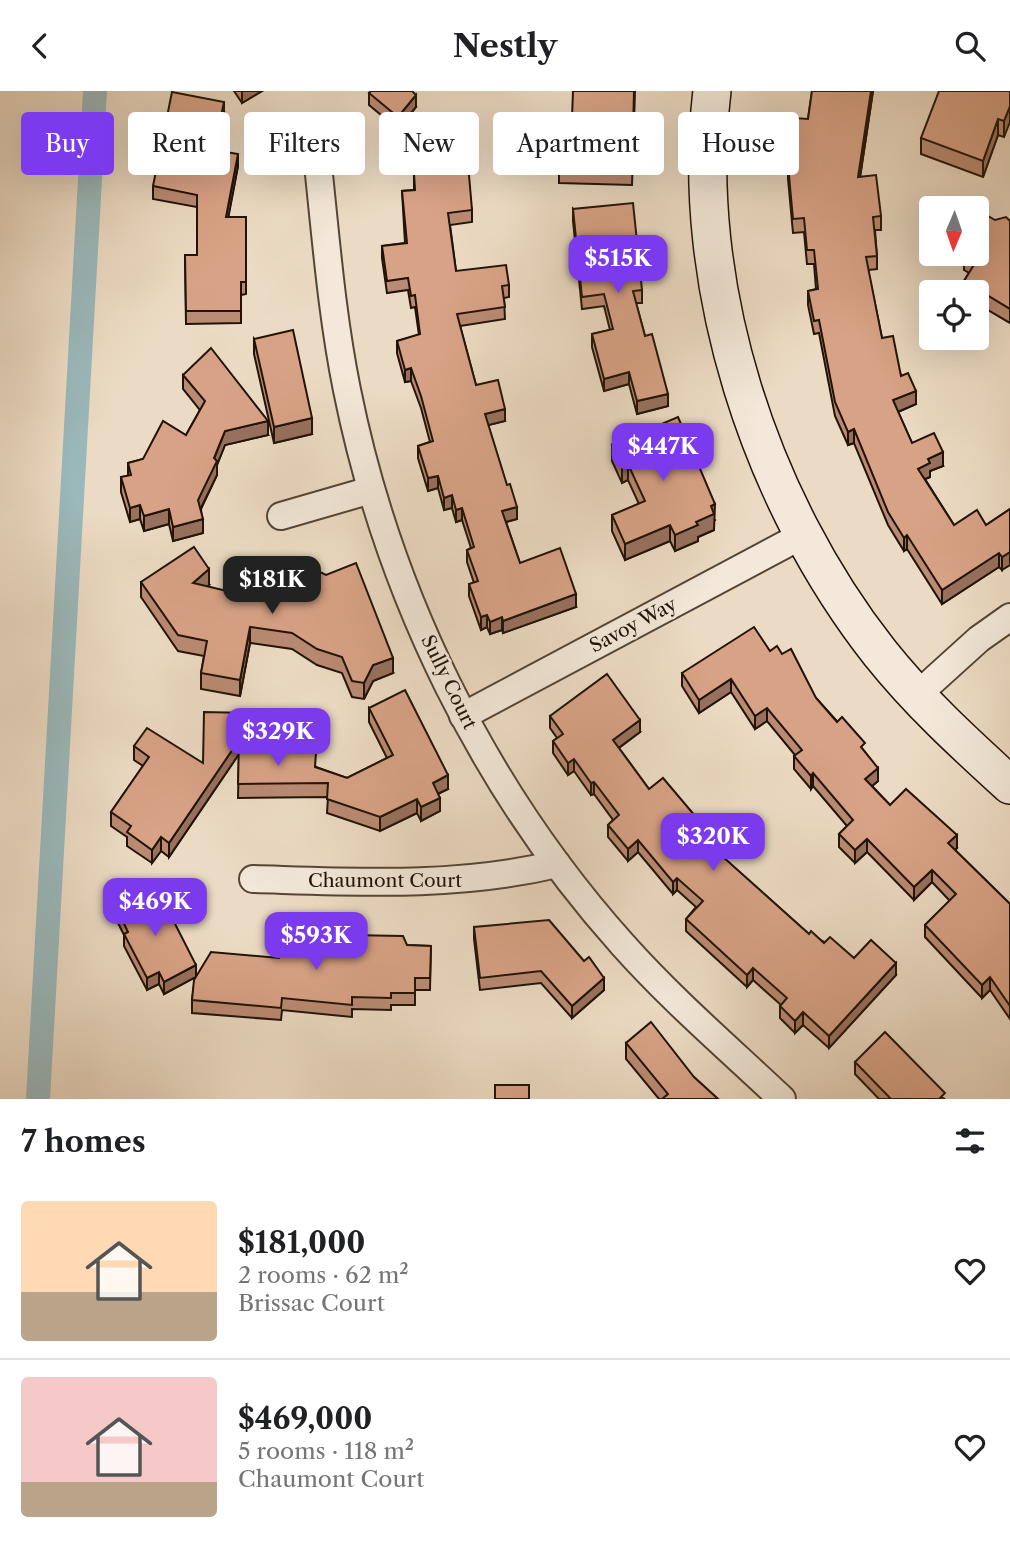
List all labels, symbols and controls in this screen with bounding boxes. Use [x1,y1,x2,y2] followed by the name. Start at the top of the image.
[453,26,557,65] text: Nestly
[21,27,59,65] icon: back
[951,27,989,65] icon: search
[21,112,114,175] chip: Buy
[128,112,230,175] chip: Rent
[244,112,365,175] chip: Filters
[379,112,479,175] chip: New
[493,112,664,175] chip: Apartment
[678,112,799,175] chip: House
[919,196,989,266] north arrow
[919,196,989,350] map controls
[569,235,667,295] pin: $515K
[585,244,651,272] text: $515K
[919,280,989,350] button: locate
[614,423,712,483] pin: $447K
[628,432,698,460] text: $447K
[223,557,321,616] pin: $181K
[239,565,305,593] text: $181K
[586,592,681,658] street label: Savoy Way
[416,631,482,733] street label: Sully Court
[229,709,327,768] pin: $329K
[242,717,314,745] text: $329K
[664,813,762,873] pin: $320K
[677,822,749,850] text: $320K
[308,869,462,892] street label: Chaumont Court
[106,879,204,938] pin: $469K
[119,887,191,915] text: $469K
[267,913,365,972] pin: $593K
[281,921,351,949] text: $593K
[951,1122,989,1160] icon: filters
[21,1123,146,1160] text: 7 homes
[238,1224,365,1261] text: $181,000
[77,1229,161,1313] icon: home
[951,1252,989,1290] icon: heart
[238,1261,409,1289] text: 2 rooms · 62 m²
[238,1289,385,1317] text: Brissac Court
[238,1400,372,1437] text: $469,000
[77,1405,161,1489] icon: home
[951,1428,989,1466] icon: heart
[238,1437,414,1465] text: 5 rooms · 118 m²
[238,1465,424,1493] text: Chaumont Court

